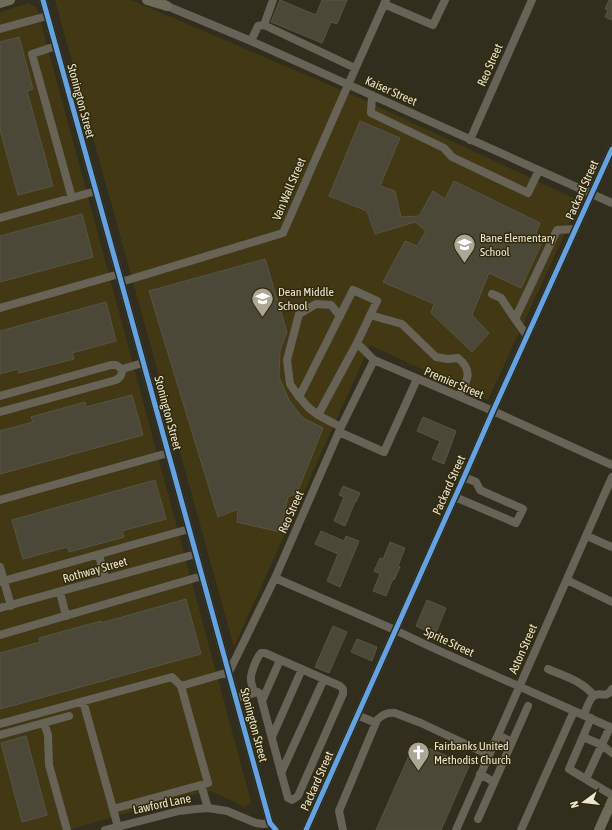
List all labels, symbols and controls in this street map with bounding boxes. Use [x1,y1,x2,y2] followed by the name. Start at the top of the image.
[474,41,506,88] street label: Reo Street
[64,62,98,140] street label: Stonington Street
[363,73,420,109] street label: Kaiser Street
[270,155,309,222] street label: Van Wall Street
[563,158,602,222] street label: Packard Street
[480,231,555,259] place label: Bane Elementary School
[451,232,477,265] school or university icon: Bane Elementary School
[278,285,334,313] place label: Dean Middle School
[249,286,275,319] school or university icon: Dean Middle School
[422,364,486,402] street label: Premier Street
[151,374,185,452] street label: Stonington Street
[430,453,469,517] street label: Packard Street
[275,488,307,535] street label: Reo Street
[61,554,129,586] street label: Rothway Street
[506,622,540,676] street label: Aston Street
[422,624,477,660] street label: Sprite Street
[237,686,271,764] street label: Stonington Street
[434,739,511,767] place label: Fairbanks United Methodist Church
[405,740,431,773] church icon: Fairbanks United Methodist Church
[298,749,337,813] street label: Packard Street
[564,782,604,822] north arrow
[132,791,192,817] street label: Lawford Lane
[568,800,581,809] text: N

